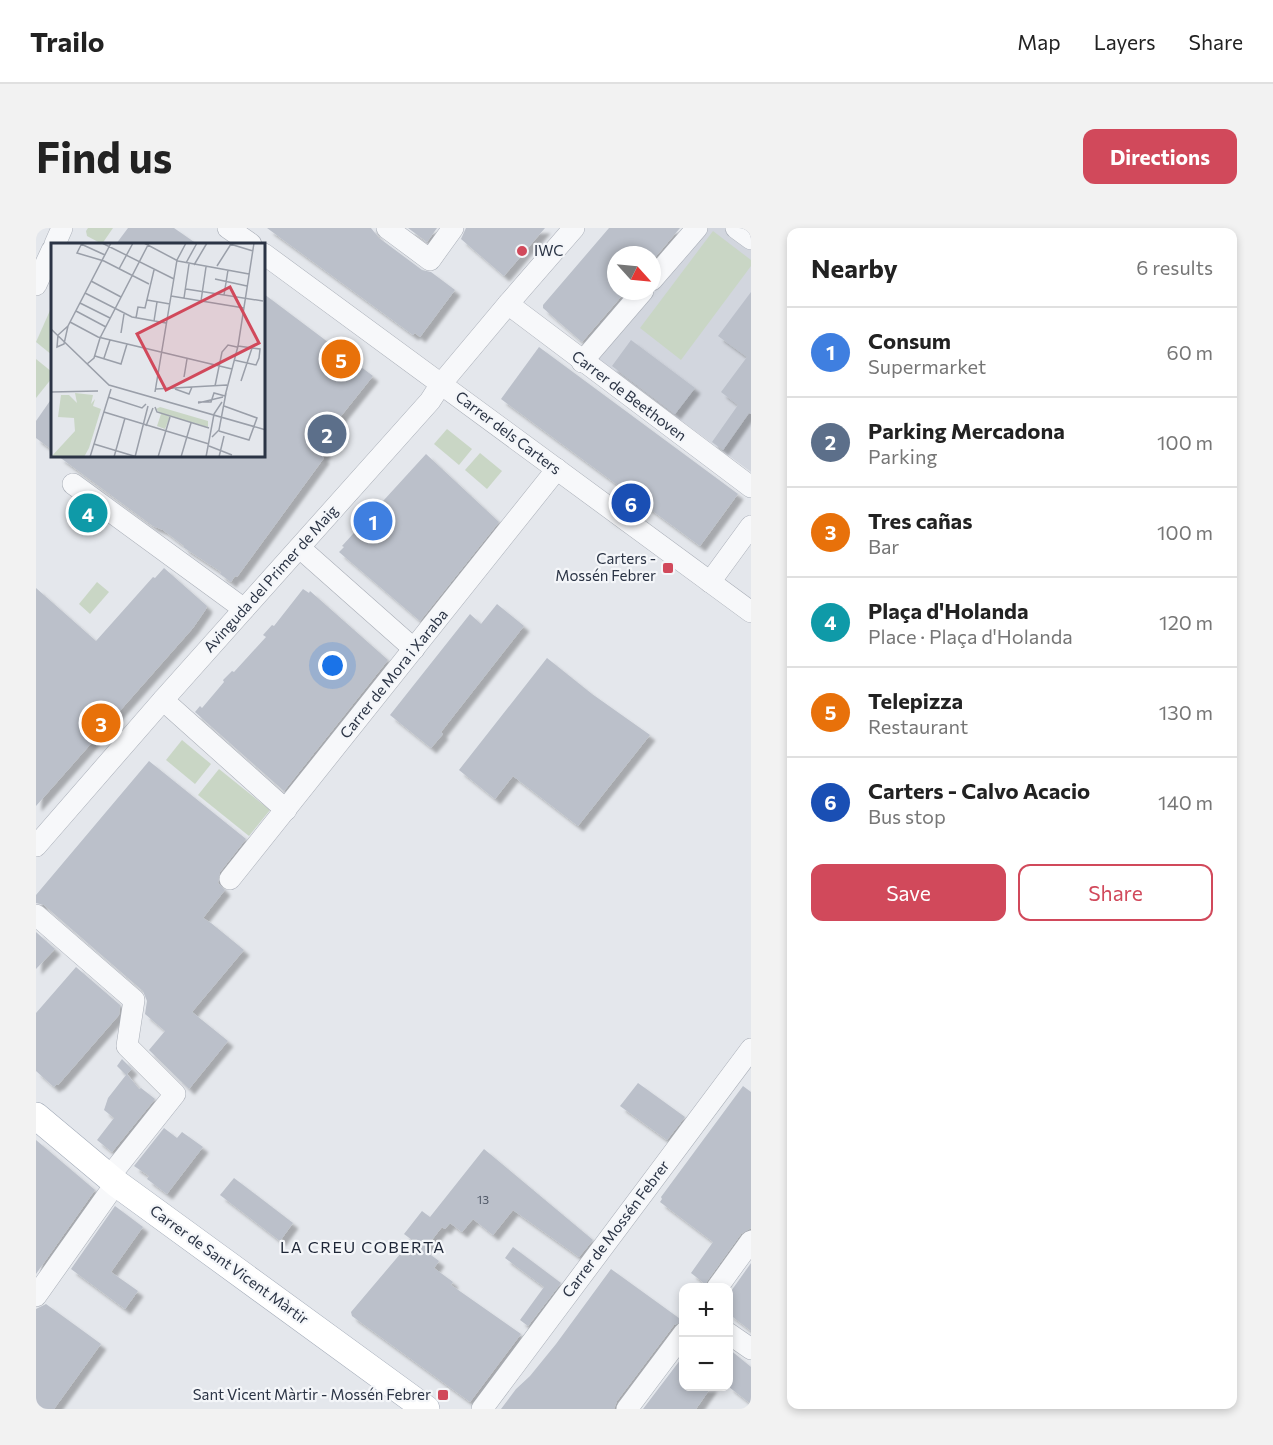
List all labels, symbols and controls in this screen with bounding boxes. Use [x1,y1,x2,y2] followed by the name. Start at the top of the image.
[30,24,105,58] text: Trailo
[1017,29,1061,54] text: Map
[1094,29,1156,54] text: Layers
[1189,29,1243,54] text: Share
[1083,129,1237,184] button: Directions
[36,130,172,182] text: Find us
[534,241,563,259] place label: IWC
[51,243,266,458] inset map
[515,244,529,258] marker: IWC
[607,246,661,300] north arrow
[811,252,898,283] text: Nearby
[1136,255,1213,279] text: 6 results
[868,327,951,354] text: Consum
[322,336,360,382] pin: 5
[826,340,835,364] text: 1
[1167,340,1213,364] text: 60 m
[569,346,690,444] street label: Carrer de Beethoven
[868,354,986,378] text: Supermarket
[452,387,565,478] street label: Carrer dels Carters
[308,412,346,456] pin: 2
[868,417,1065,444] text: Parking Mercadona
[825,430,836,454] text: 2
[1157,430,1213,454] text: 100 m
[868,444,937,468] text: Parking
[612,480,650,526] pin: 6
[68,490,108,536] pin: 4
[354,498,392,544] pin: 1
[199,501,341,656] street label: Avinguda del Primer de Maig
[868,507,972,534] text: Tres cañas
[825,520,836,544] text: 3
[1157,520,1213,544] text: 100 m
[868,534,899,558] text: Bar
[555,549,656,584] place label: Carters - Mossén Febrer
[661,561,675,575] marker: Carters - Mossén Febrer
[868,597,1029,624] text: Plaça d'Holanda
[336,605,451,742] street label: Carrer de Mora i Xaraba
[824,610,837,634] text: 4
[1159,610,1213,634] text: 120 m
[868,624,1073,648] text: Place · Plaça d'Holanda
[318,651,347,680] your location
[868,687,963,714] text: Telepizza
[82,700,120,746] pin: 3
[825,700,836,724] text: 5
[1159,700,1213,724] text: 130 m
[868,714,968,738] text: Restaurant
[868,777,1090,804] text: Carters - Calvo Acacio
[824,790,837,814] text: 6
[1158,790,1213,814] text: 140 m
[868,804,946,828] text: Bus stop
[811,864,1006,921] button: Save
[1018,864,1213,921] button: Share
[558,1156,673,1300] street label: Carrer de Mossén Febrer
[477,1192,489,1206] house number: 13
[147,1201,312,1328] street label: Carrer de Sant Vicent Màrtir
[280,1237,446,1256] district label: LA CREU COBERTA
[679,1283,733,1391] map controls
[679,1283,733,1337] button: +
[679,1337,733,1391] button: −
[193,1385,431,1403] place label: Sant Vicent Màrtir - Mossén Febrer
[436,1388,450,1402] marker: Sant Vicent Màrtir - Mossén Febrer

